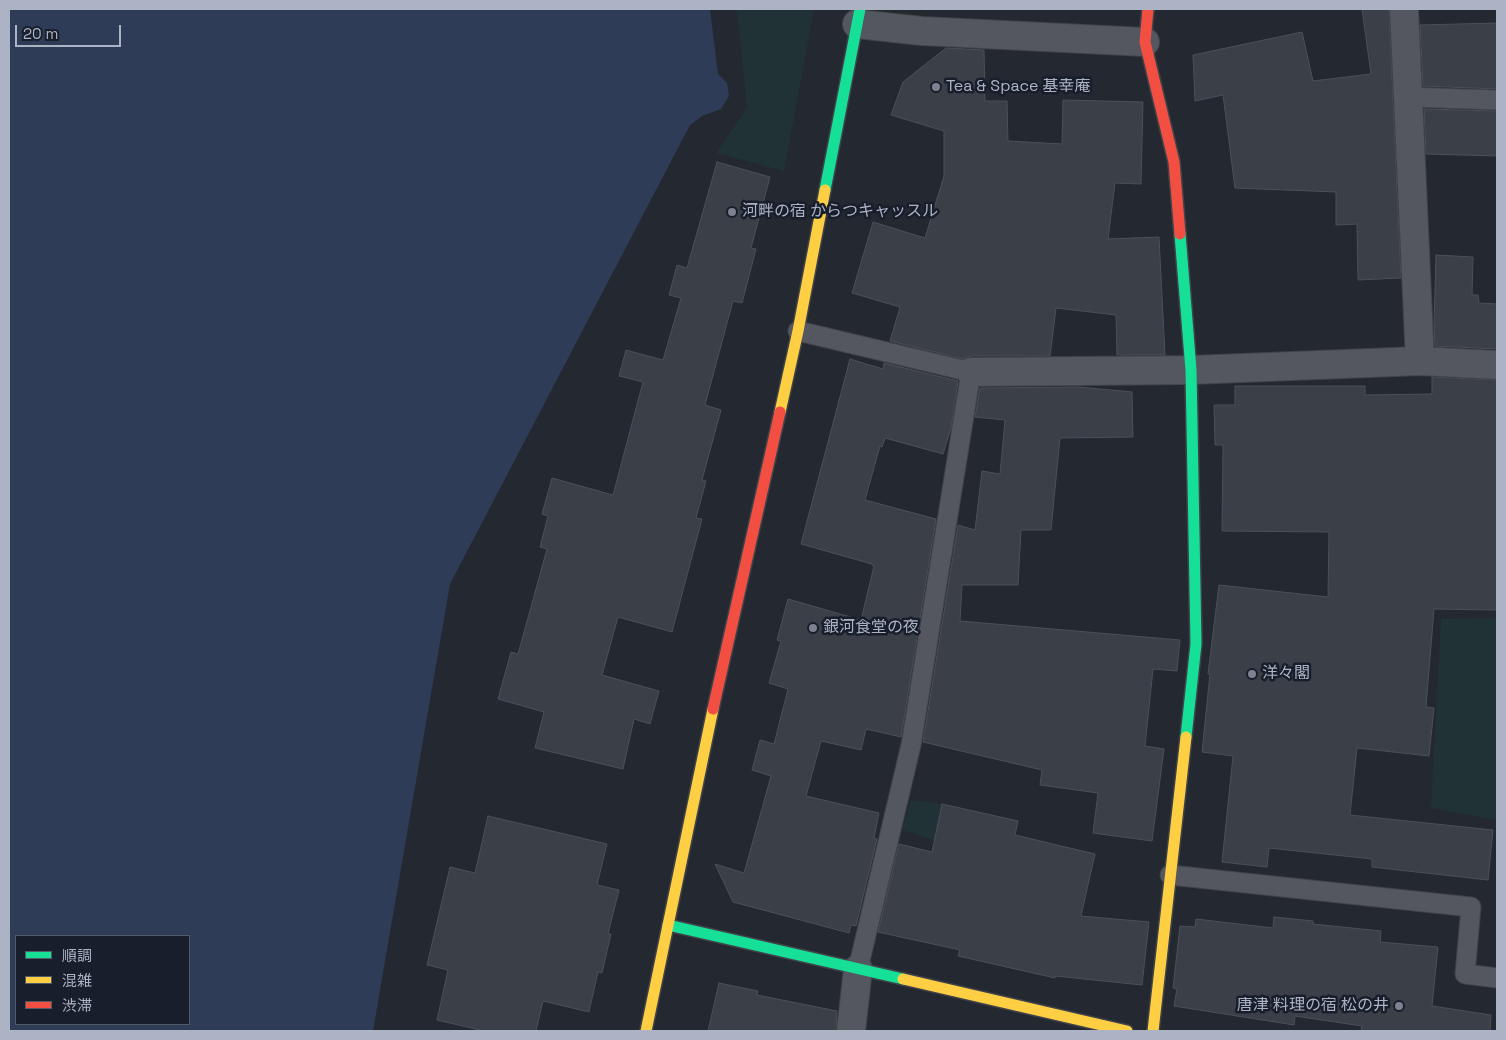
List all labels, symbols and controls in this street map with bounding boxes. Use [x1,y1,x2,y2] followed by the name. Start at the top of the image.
[18,15,124,47] scale bar
[23,24,58,43] text: 20 m
[946,77,1091,97] place label: Tea & Space 基幸庵
[930,81,942,93] marker: Tea & Space 基幸庵
[742,202,938,222] place label: 河畔の宿 からつキャッスル
[726,206,738,218] marker: 河畔の宿 からつキャッスル
[823,618,919,638] place label: 銀河食堂の夜
[807,622,819,634] marker: 銀河食堂の夜
[1262,664,1310,684] place label: 洋々閣
[1246,668,1258,680] marker: 洋々閣
[15,935,190,1025] legend
[62,946,92,965] text: 順調
[62,971,92,990] text: 混雑
[62,996,92,1015] text: 渋滞
[1237,996,1389,1016] place label: 唐津 料理の宿 松の井
[1393,1000,1405,1012] marker: 唐津 料理の宿 松の井

